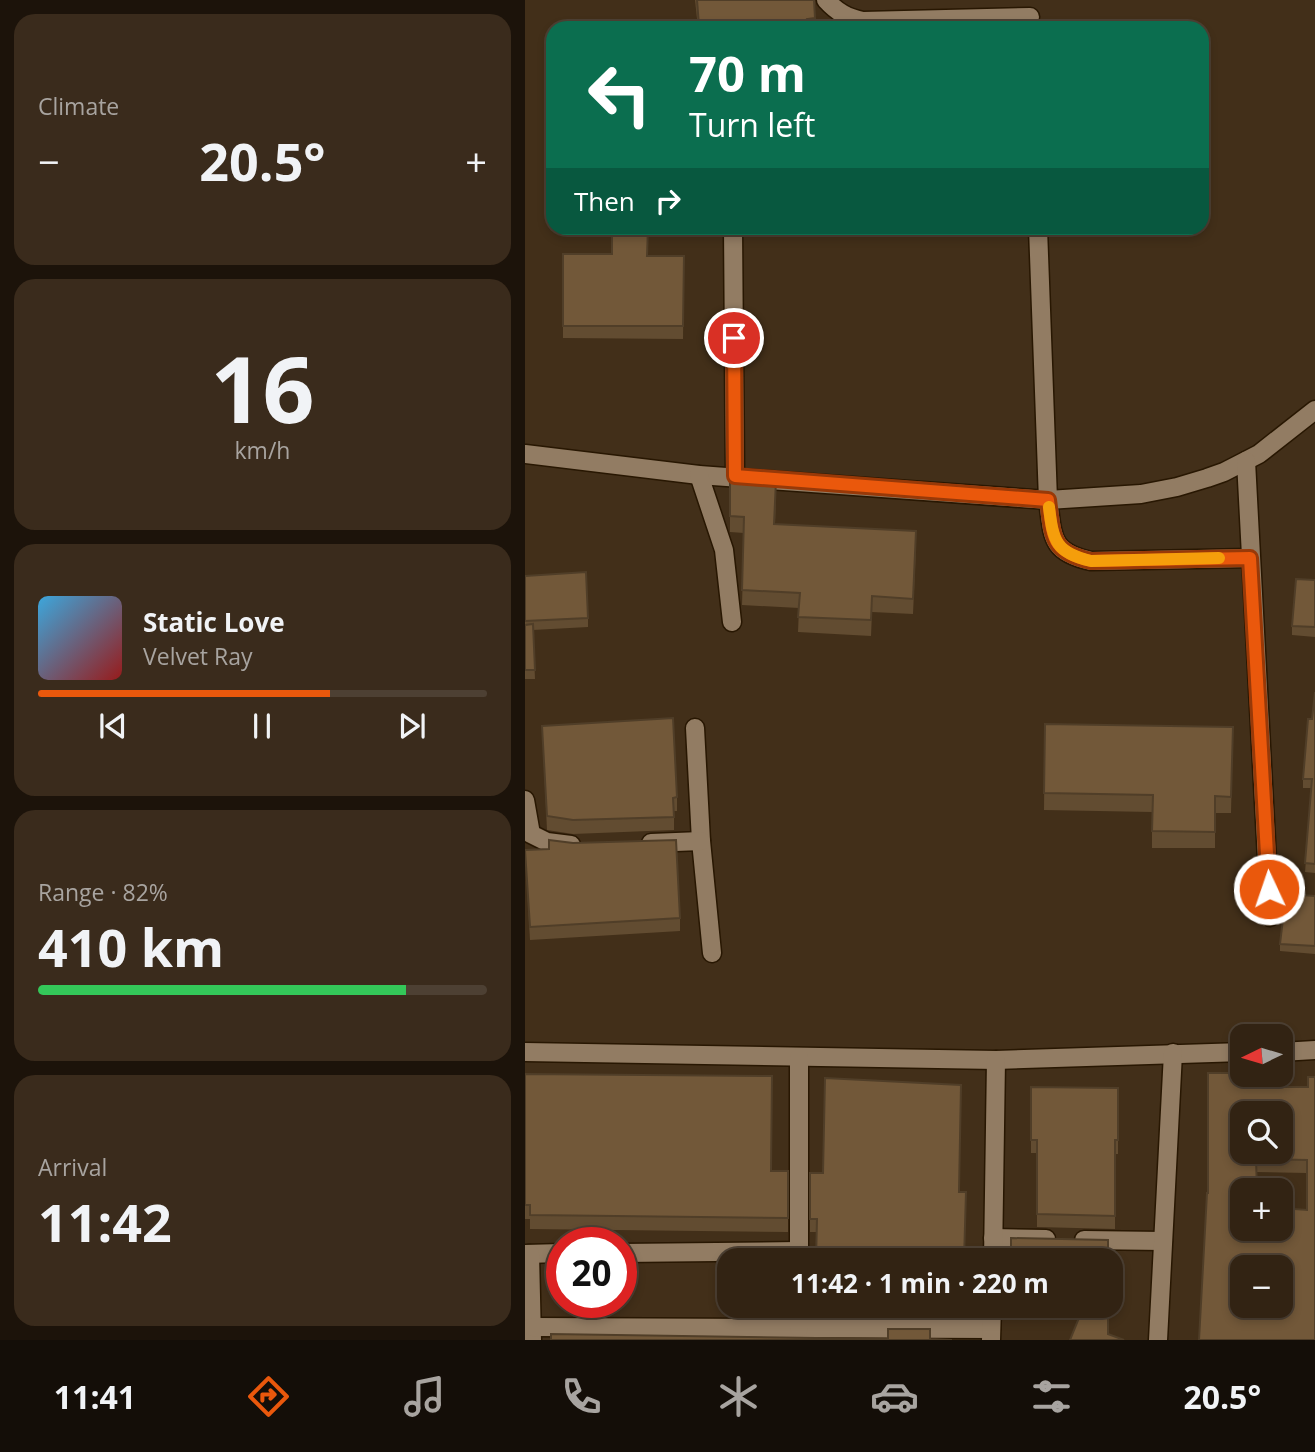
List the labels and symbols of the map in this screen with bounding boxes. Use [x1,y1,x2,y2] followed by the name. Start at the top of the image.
[704,308,764,368] pin
[1232,852,1306,926] position arrow
[1230,1024,1293,1087] north arrow
[546,1227,637,1318] speed limit sign: 20

